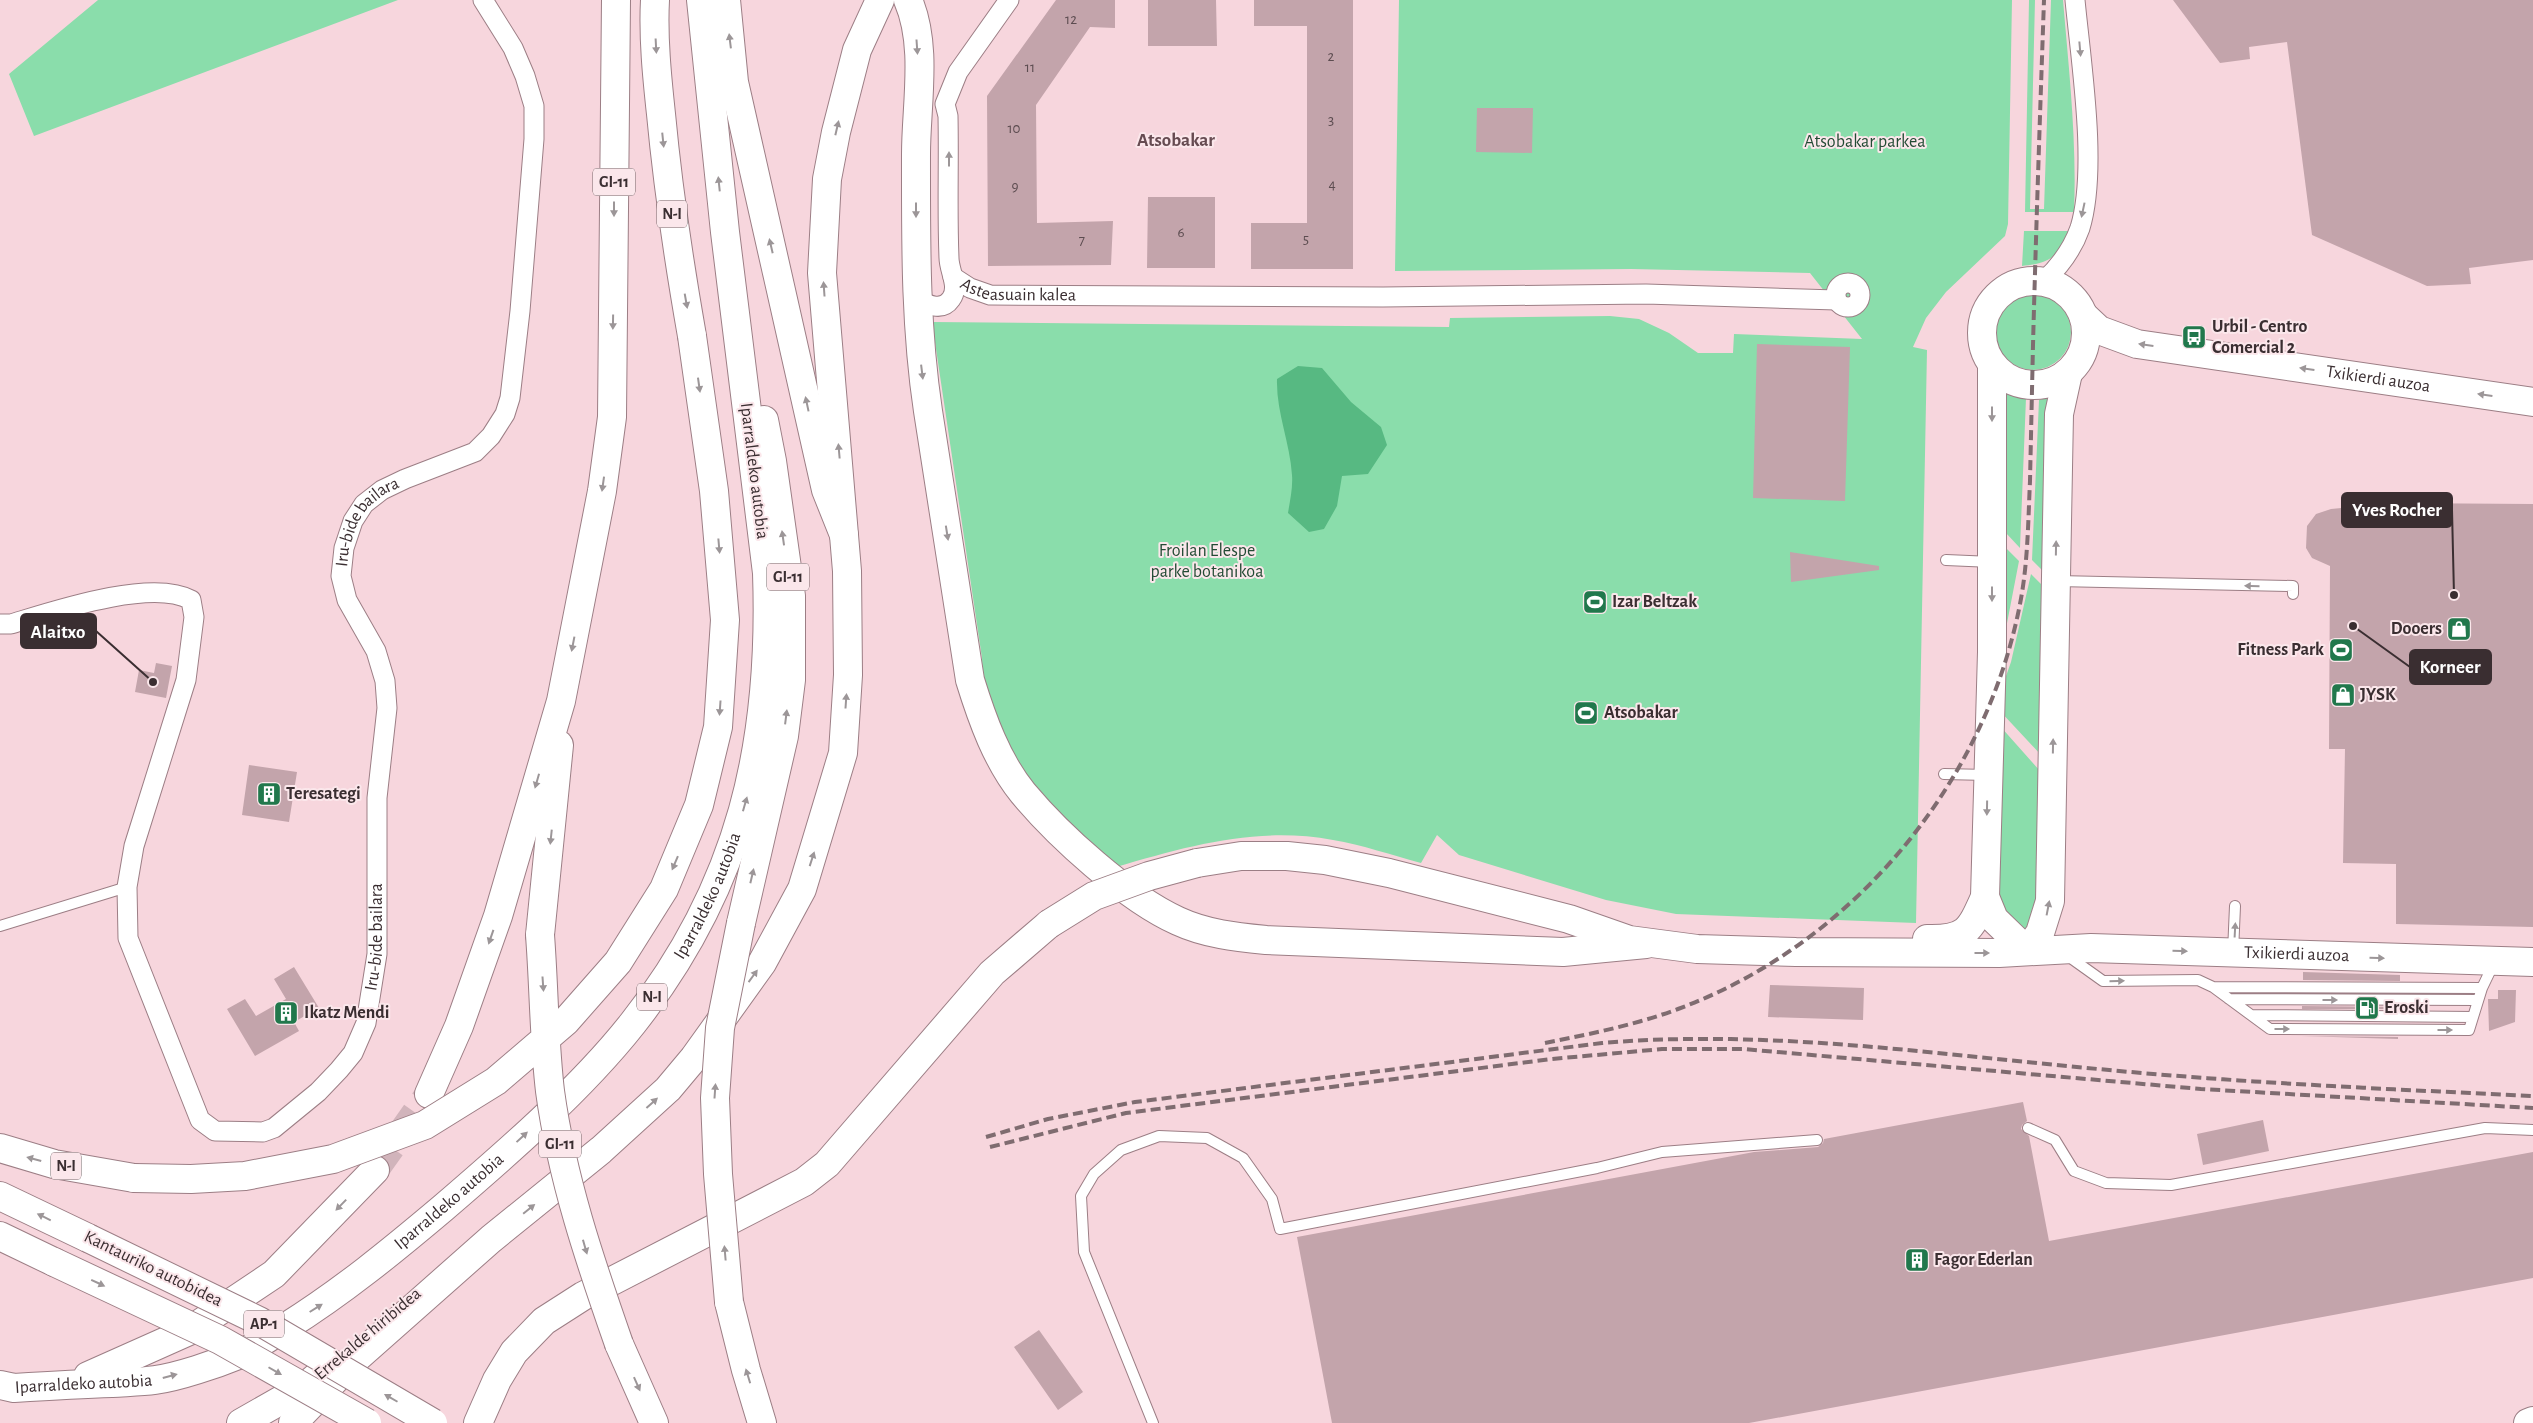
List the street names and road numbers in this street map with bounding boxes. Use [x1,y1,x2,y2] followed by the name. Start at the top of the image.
[593,168,635,196] road number: GI-11
[657,200,687,228] road number: N-I
[957,275,1076,304] street label: Asteasuain kalea
[2325,363,2431,396] street label: Txikierdi auzoa
[737,402,771,540] street label: Iparraldeko autobia
[333,474,402,568] street label: Iru-bide bailara
[767,564,809,590] road number: GI-11
[671,830,745,963] street label: Iparraldeko autobia
[362,883,386,992] street label: Iru-bide bailara
[2244,944,2350,965] street label: Txikierdi auzoa
[637,984,667,1010] road number: N-I
[539,1130,581,1158] road number: GI-11
[391,1150,507,1253] street label: Iparraldeko autobia
[51,1152,81,1180] road number: N-I
[81,1228,225,1310] street label: Kantauriko autobidea
[311,1284,425,1384] street label: Errekalde hiribidea
[244,1310,284,1338] road number: AP-1
[14,1371,153,1397] street label: Iparraldeko autobia

